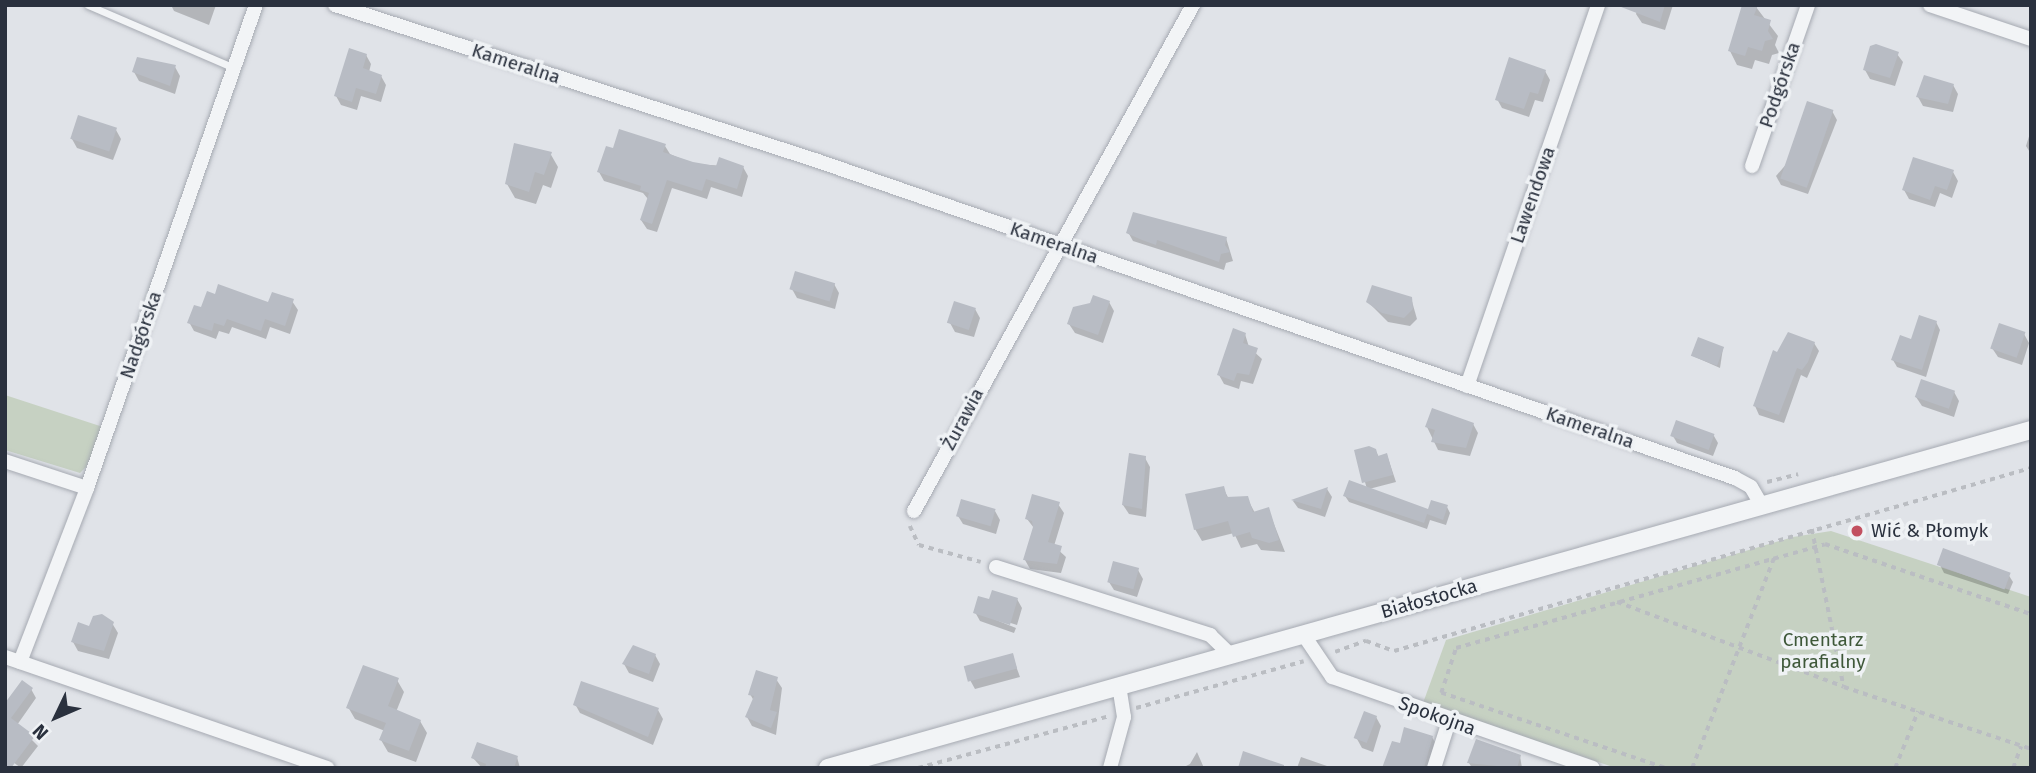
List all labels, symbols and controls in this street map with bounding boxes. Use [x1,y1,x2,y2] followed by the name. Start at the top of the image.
[469,39,563,89] street label: Kameralna
[1755,39,1805,131] street label: Podgórska
[1506,144,1560,246] street label: Lawendowa
[1007,217,1101,269] street label: Kameralna
[115,288,167,382] street label: Nadgórska
[937,384,989,454] street label: Żurawia
[1543,402,1637,454] street label: Kameralna
[1871,520,1988,542] place label: Wić & Płomyk
[1849,523,1865,539] marker: Wić & Płomyk
[1378,574,1480,624] street label: Białostocka
[1780,629,1866,673] park label: Cmentarz parafialny
[21,682,91,752] north arrow
[1395,692,1479,740] street label: Spokojna
[28,719,53,744] text: N

